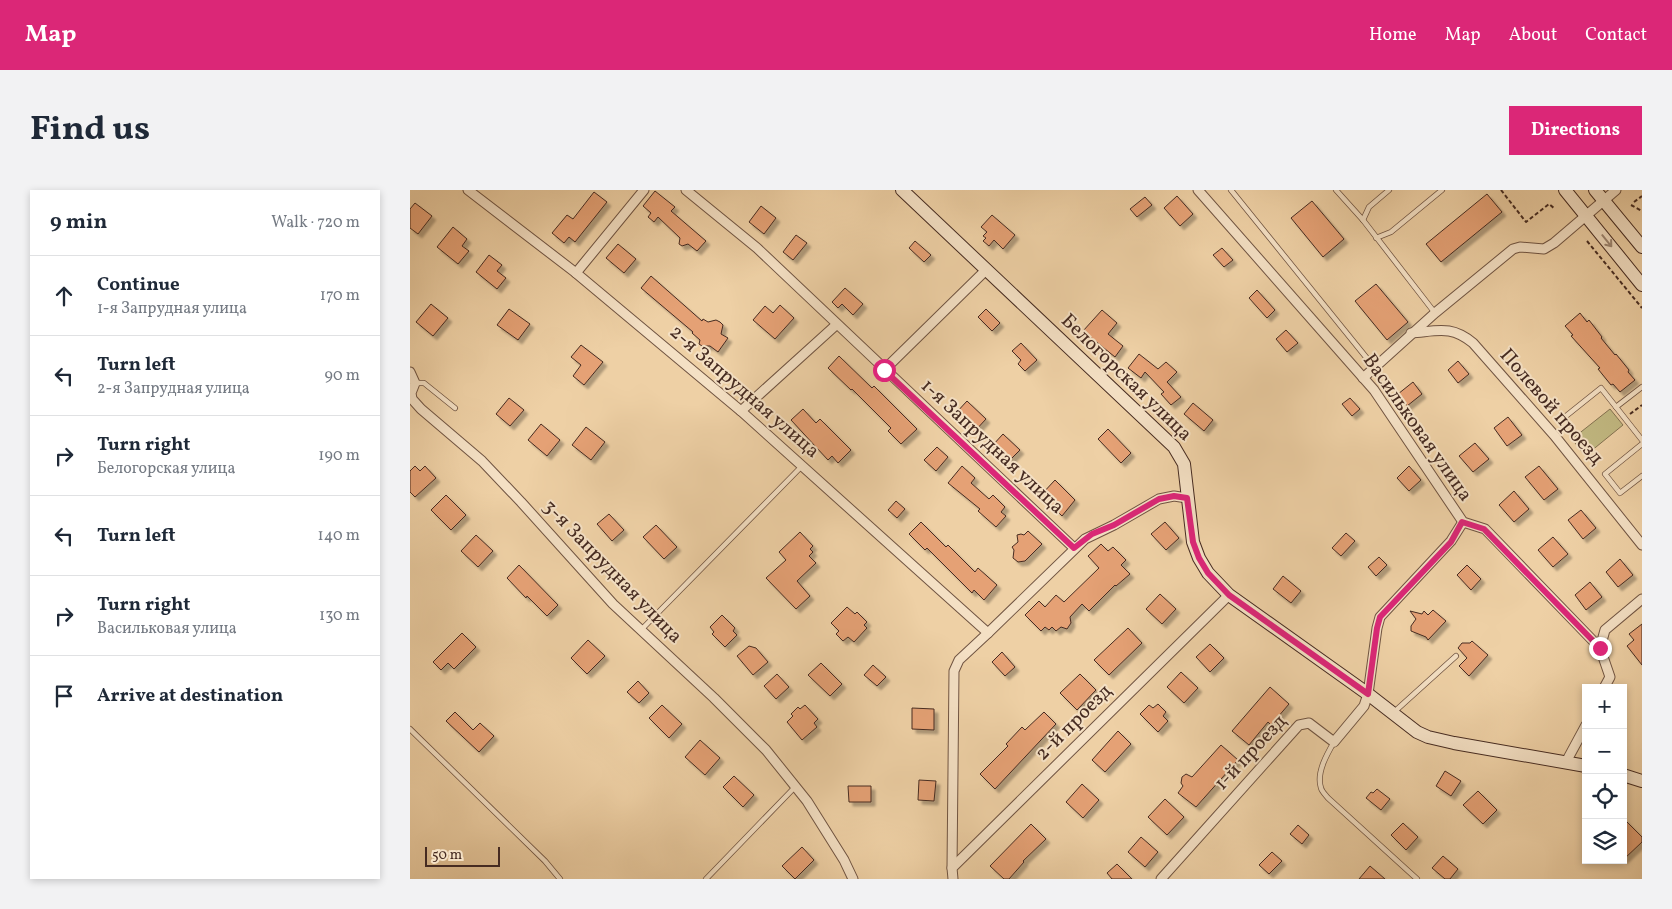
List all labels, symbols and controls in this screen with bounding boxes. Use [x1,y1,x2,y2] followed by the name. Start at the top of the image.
[25,18,76,52] text: Map
[1369,23,1417,48] text: Home
[1445,23,1481,48] text: Map
[1509,23,1557,48] text: About
[1585,23,1647,48] text: Contact
[30,106,150,154] text: Find us
[1509,106,1642,155] button: Directions
[50,208,107,237] text: 9 min
[271,212,360,234] text: Walk · 720 m
[1601,235,1612,248] one-way arrow
[97,272,180,298] text: Continue
[50,282,78,310] icon: ahead
[320,285,360,307] text: 170 m
[97,298,247,320] text: 1-я Запрудная улица
[1054,308,1198,448] street label: Белогорская улица
[663,319,825,465] street label: 2-я Запрудная улица
[1493,343,1609,471] street label: Полевой проезд
[1355,348,1479,508] street label: Васильковая улица
[97,352,176,378] text: Turn left
[873,359,896,382] route start
[50,362,78,390] icon: left
[324,365,360,387] text: 90 m
[914,373,1070,521] street label: 1-я Запрудная улица
[97,378,250,400] text: 2-я Запрудная улица
[97,432,190,458] text: Turn right
[50,442,78,470] icon: right
[318,445,360,467] text: 190 m
[97,458,235,480] text: Белогорская улица
[536,494,688,650] street label: 3-я Запрудная улица
[50,522,78,550] icon: left
[97,523,176,549] text: Turn left
[318,525,360,547] text: 140 m
[97,592,190,618] text: Turn right
[50,602,78,630] icon: right
[319,605,360,627] text: 130 m
[97,618,237,640] text: Васильковая улица
[1589,637,1612,660] route end
[1029,678,1119,768] street label: 2-й проезд
[50,682,78,710] icon: arrive
[97,683,283,709] text: Arrive at destination
[1582,684,1627,864] map controls
[1582,684,1627,729] button: +
[1208,709,1294,797] street label: 1-й проезд
[1582,729,1627,774] button: −
[1582,774,1627,819] button: locate
[1582,819,1627,864] button: layers
[425,844,500,867] scale bar
[432,846,462,865] text: 50 m

